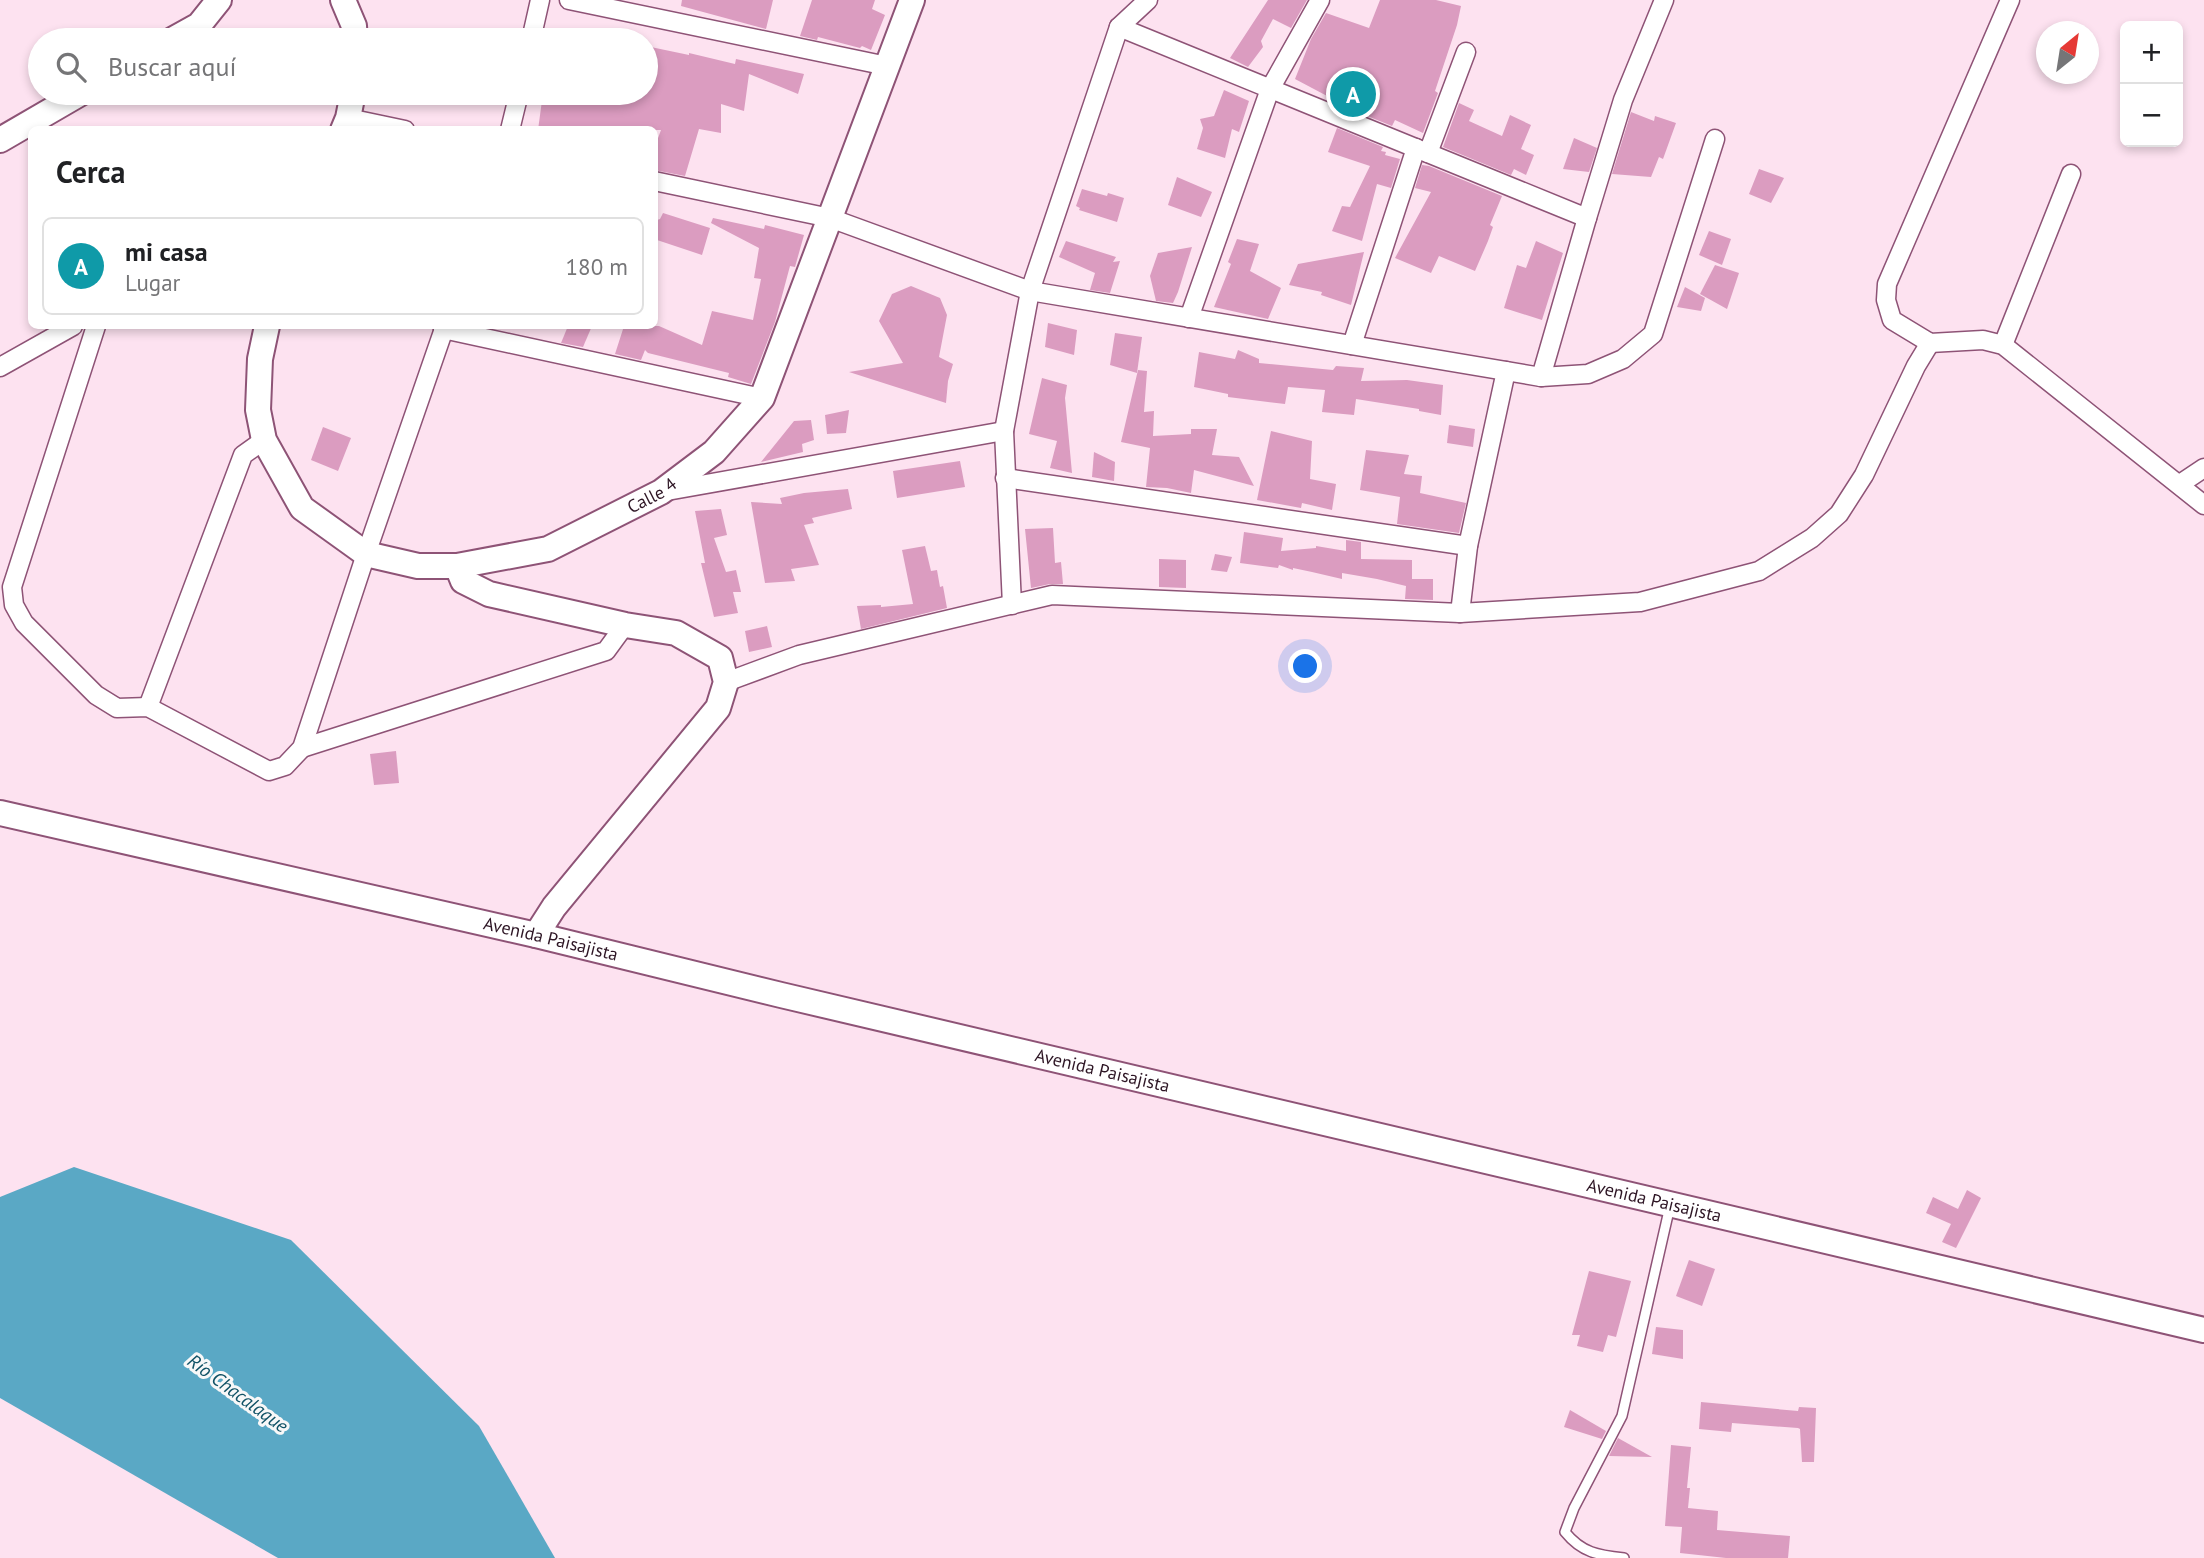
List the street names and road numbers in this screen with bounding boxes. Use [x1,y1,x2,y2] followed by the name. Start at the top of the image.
[623,472,681,518] street label: Calle 4
[481,911,621,966] street label: Avenida Paisajista
[1033,1043,1172,1097] street label: Avenida Paisajista
[1585,1173,1724,1227] street label: Avenida Paisajista

